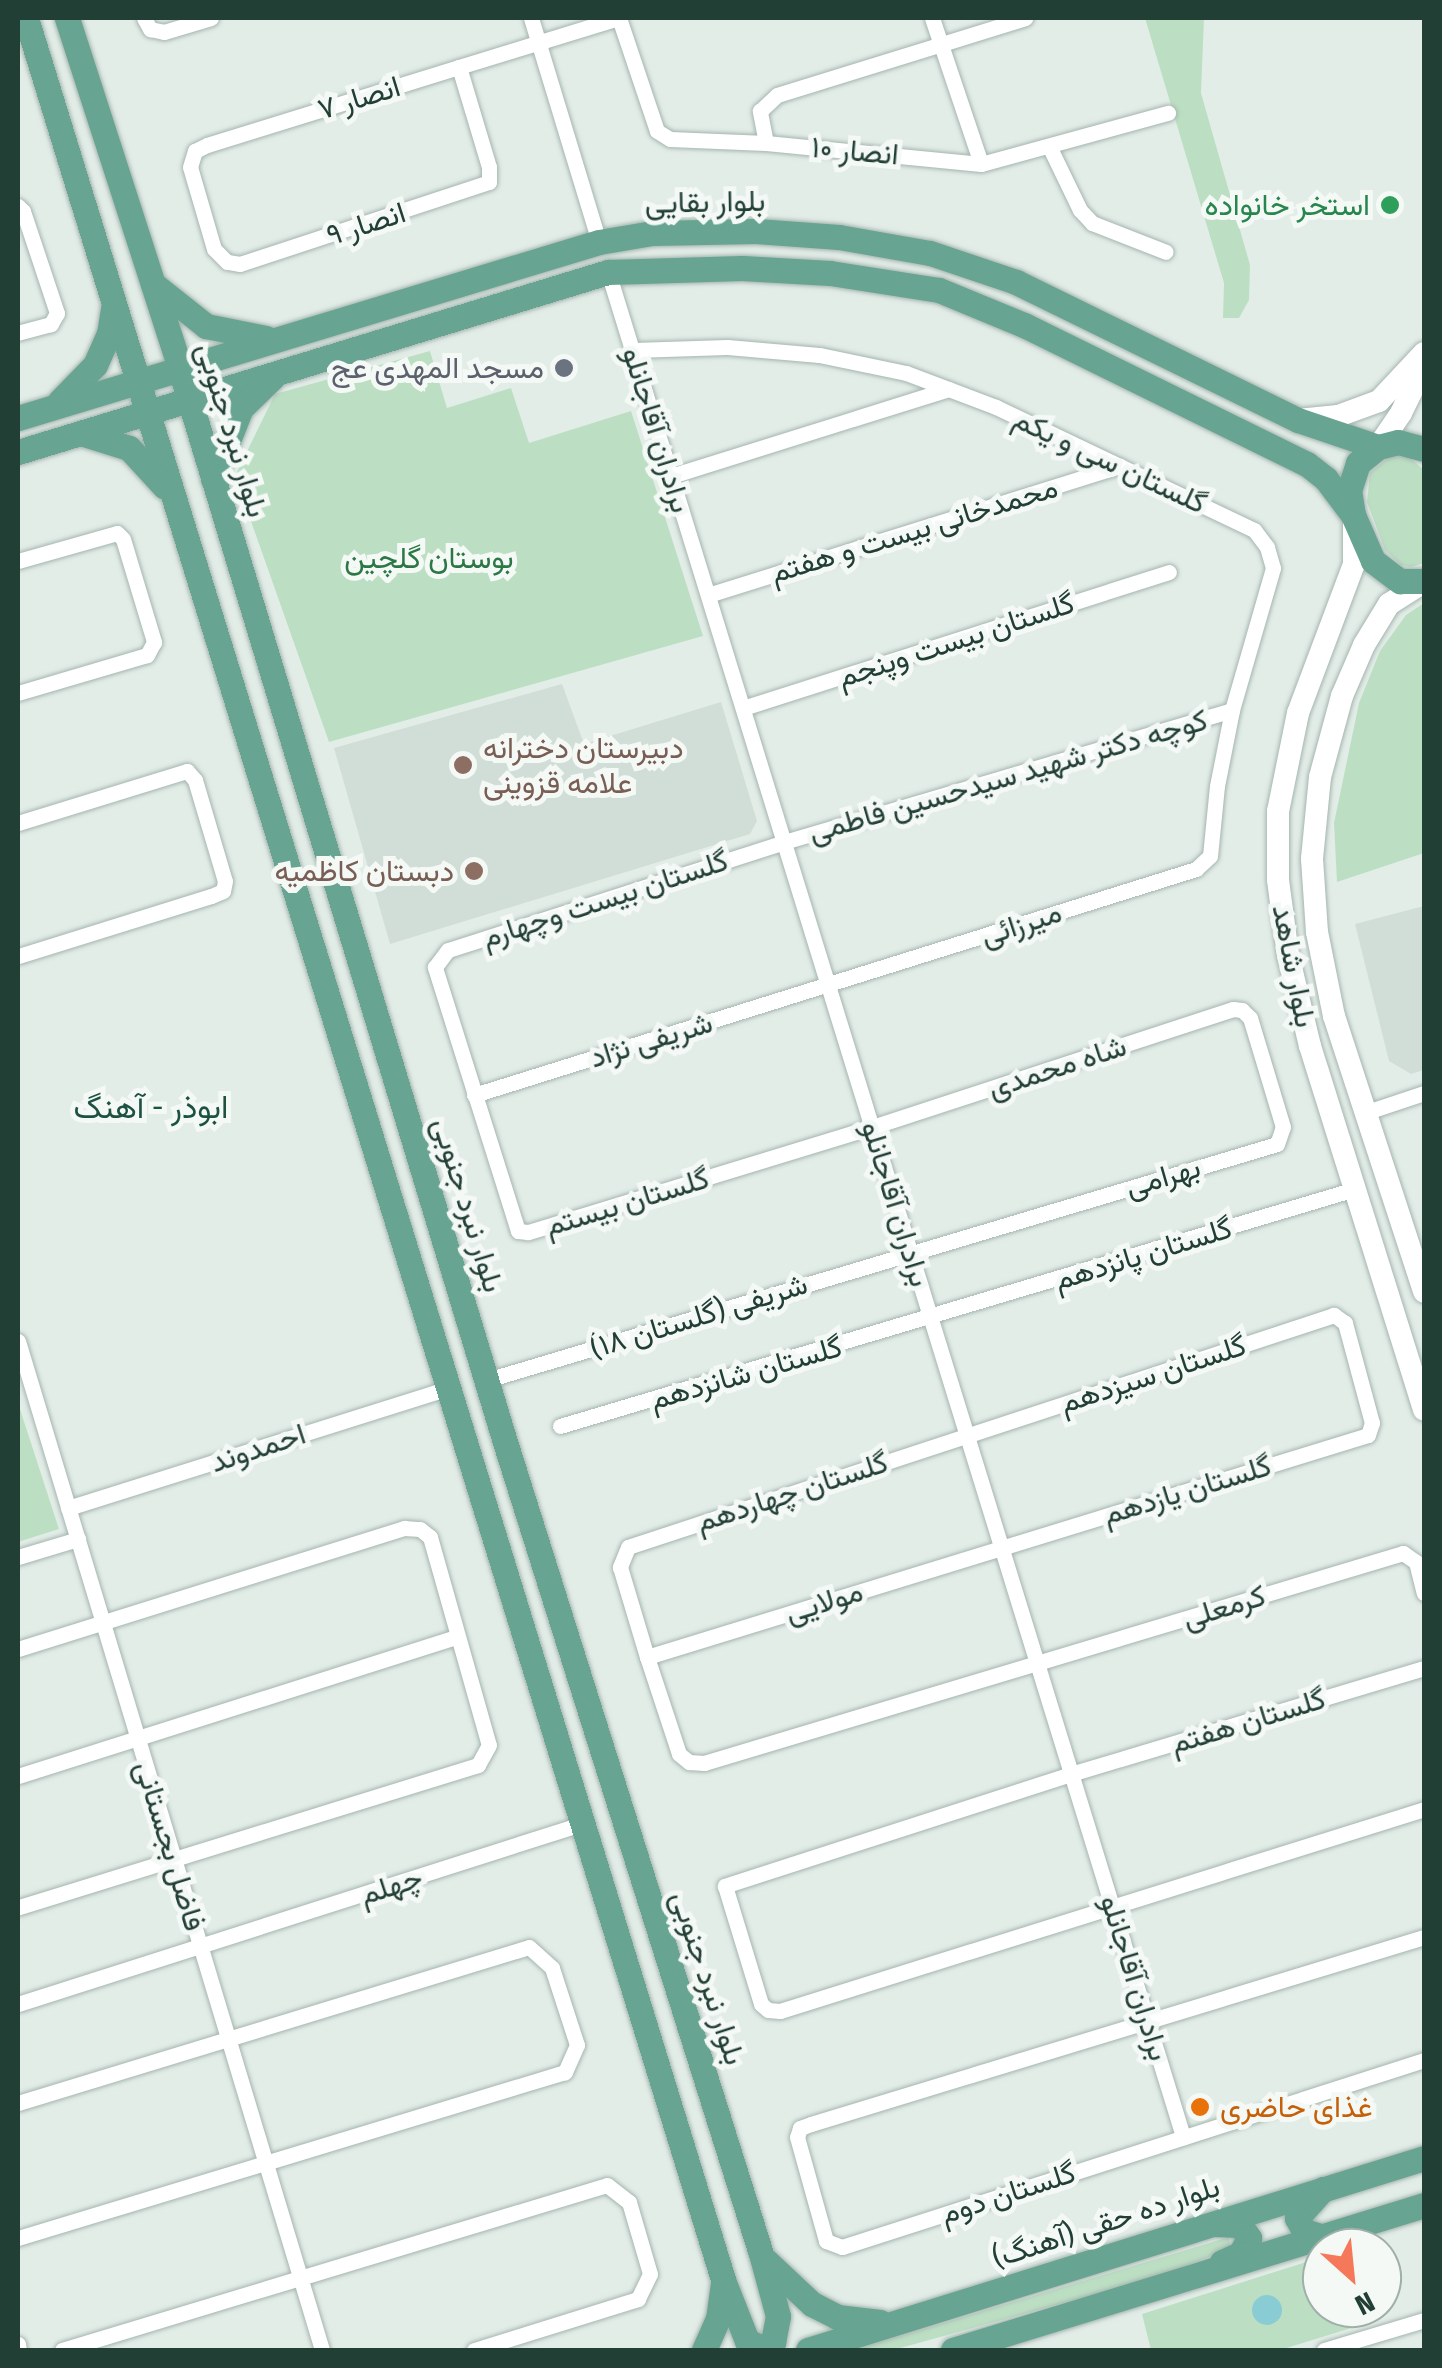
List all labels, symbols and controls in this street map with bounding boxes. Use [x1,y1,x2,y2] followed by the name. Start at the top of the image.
[314,68,404,128] street label: انصار ۷
[810,129,900,173] street label: انصار ۱۰
[644,183,766,221] street label: بلوار بقایی
[1204,187,1370,223] place label: استخر خانواده
[322,194,410,254] street label: انصار ۹
[1379,194,1401,216] marker: استخر خانواده
[188,339,276,521] street label: بلوار نبرد جنوبی
[615,343,699,517] street label: برادران آقاجانلو
[331,350,544,386] place label: مسجد المهدی عج
[553,357,575,379] marker: مسجد المهدی عج
[1008,401,1212,521] street label: گلستان سی و یکم
[766,469,1062,591] street label: محمدخانی بیست و هفتم
[344,540,514,576] park label: بوستان گلچین
[833,585,1079,695] street label: گلستان بیست وپنجم
[804,702,1212,850] street label: کوچه دکتر شهید سیدحسین فاطمی
[483,730,684,800] place label: دبیرستان دخترانه علامه قزوینی
[452,754,474,776] marker: دبیرستان دخترانه علامه قزوینی
[477,842,733,956] street label: گلستان بیست وچهارم
[274,853,454,889] place label: دبستان کاظمیه
[463,860,485,882] marker: دبستان کاظمیه
[976,894,1066,954] street label: میرزائی
[1264,902,1324,1030] street label: بلوار شاهد
[585,1004,717,1076] street label: شریفی نژاد
[983,1028,1131,1106] street label: شاه محمدی
[74,1088,228,1126] district label: ابوذر - آهنگ
[424,1114,512,1296] street label: بلوار نبرد جنوبی
[854,1117,938,1291] street label: برادران آقاجانلو
[1121,1149,1205,1205] street label: بهرامی
[541,1160,713,1244] street label: گلستان بیستم
[1050,1210,1236,1298] street label: گلستان پانزدهم
[586,1266,812,1366] street label: شریفی (گلستان ۱۸)
[1055,1327,1251,1421] street label: گلستان سیزدهم
[646,1328,846,1418] street label: گلستان شانزدهم
[206,1416,310,1480] street label: احمدوند
[691,1444,893,1540] street label: گلستان چهاردهم
[1098,1447,1276,1533] street label: گلستان یازدهم
[781,1573,867,1631] street label: مولایی
[1178,1577,1270,1637] street label: کرمعلی
[1166,1680,1330,1762] street label: گلستان هفتم
[127,1757,213,1935] street label: فاضل بجستانی
[355,1859,427,1913] street label: چهلم
[663,1887,753,2069] street label: بلوار نبرد جنوبی
[1093,1891,1177,2065] street label: برادران آقاجانلو
[1220,2089,1373,2125] place label: غذای حاضری
[1189,2096,1211,2118] marker: غذای حاضری
[936,2154,1080,2232] street label: گلستان دوم
[988,2168,1224,2276] street label: بلوار ده حقی (آهنگ)
[1302,2228,1402,2328] north arrow
[1350,2285,1380,2322] text: N

